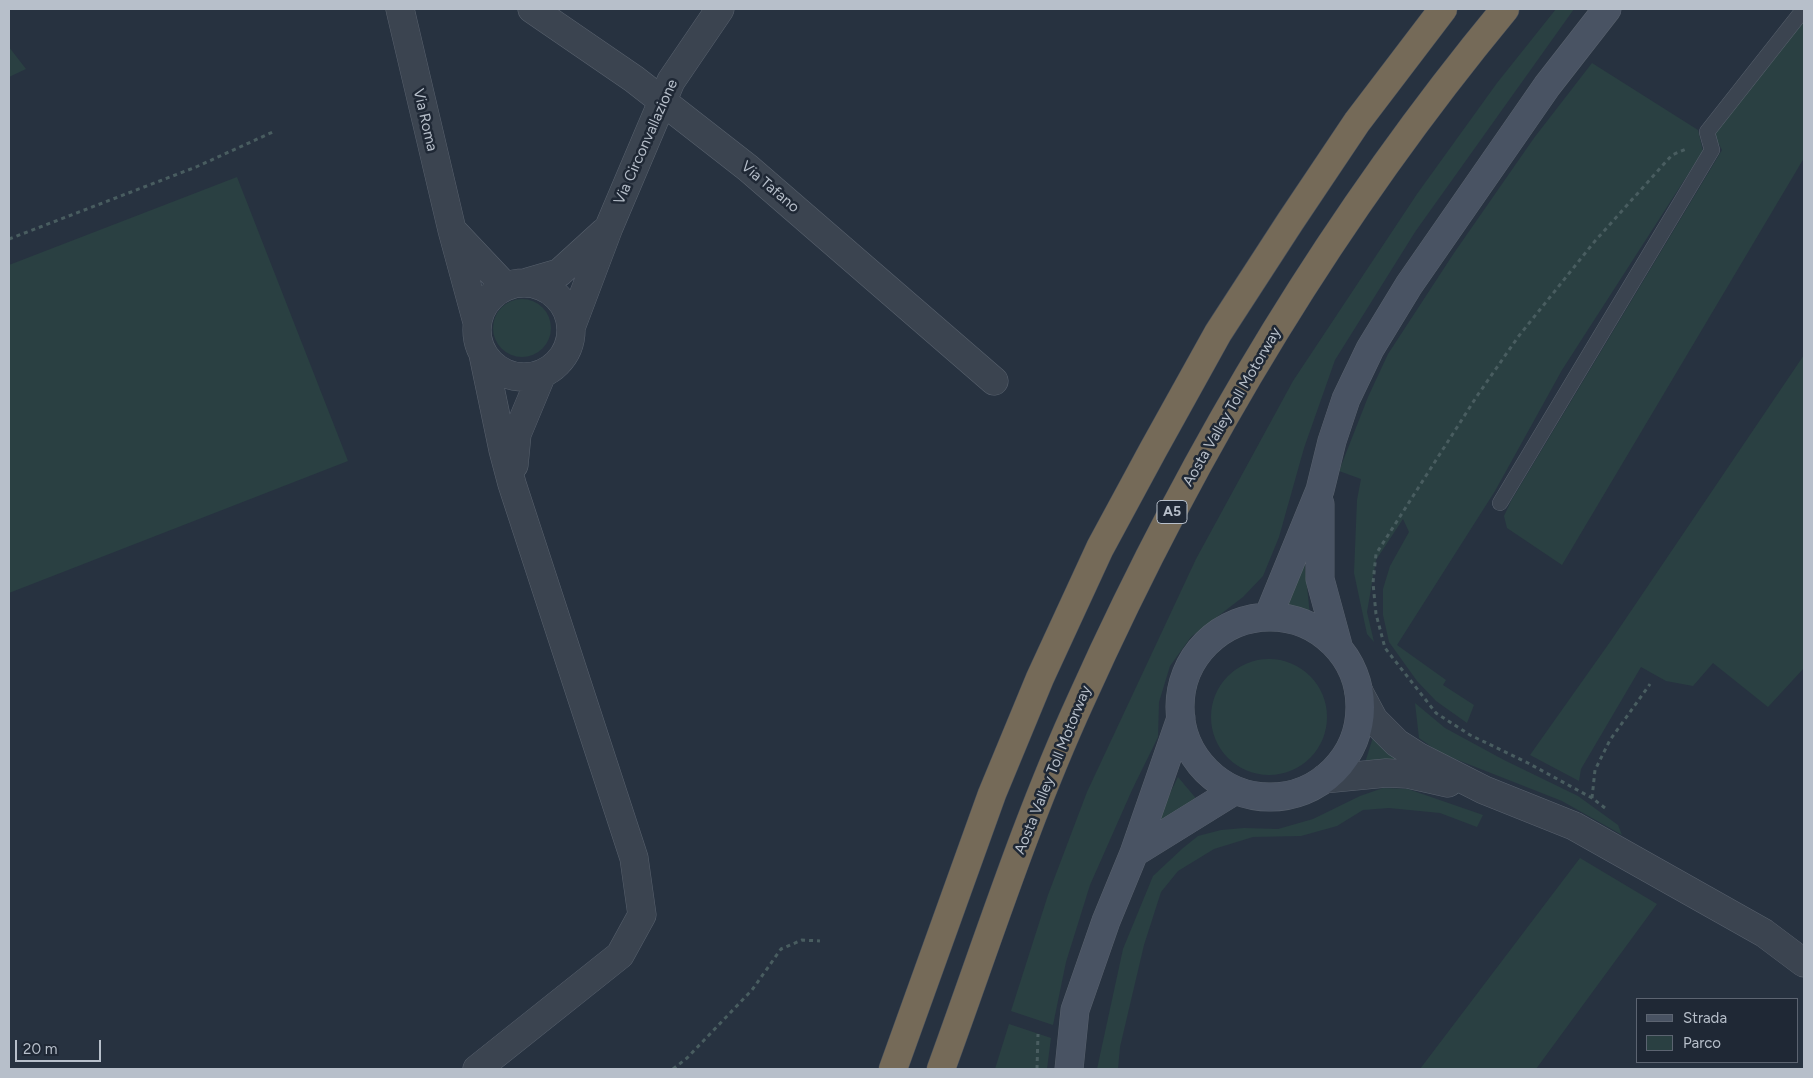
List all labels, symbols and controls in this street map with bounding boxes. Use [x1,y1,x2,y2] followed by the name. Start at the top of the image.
[610,77,682,207] street label: Via Circonvallazione
[409,87,441,153] street label: Via Roma
[737,157,803,217] street label: Via Tafano
[1179,324,1285,490] street label: Aosta Valley Toll Motorway
[1157,501,1187,524] road number: A5
[1011,683,1095,857] street label: Aosta Valley Toll Motorway
[1636,998,1798,1063] legend
[1683,1009,1727,1027] text: Strada
[18,1030,104,1062] scale bar
[1683,1034,1721,1052] text: Parco
[23,1040,57,1058] text: 20 m

